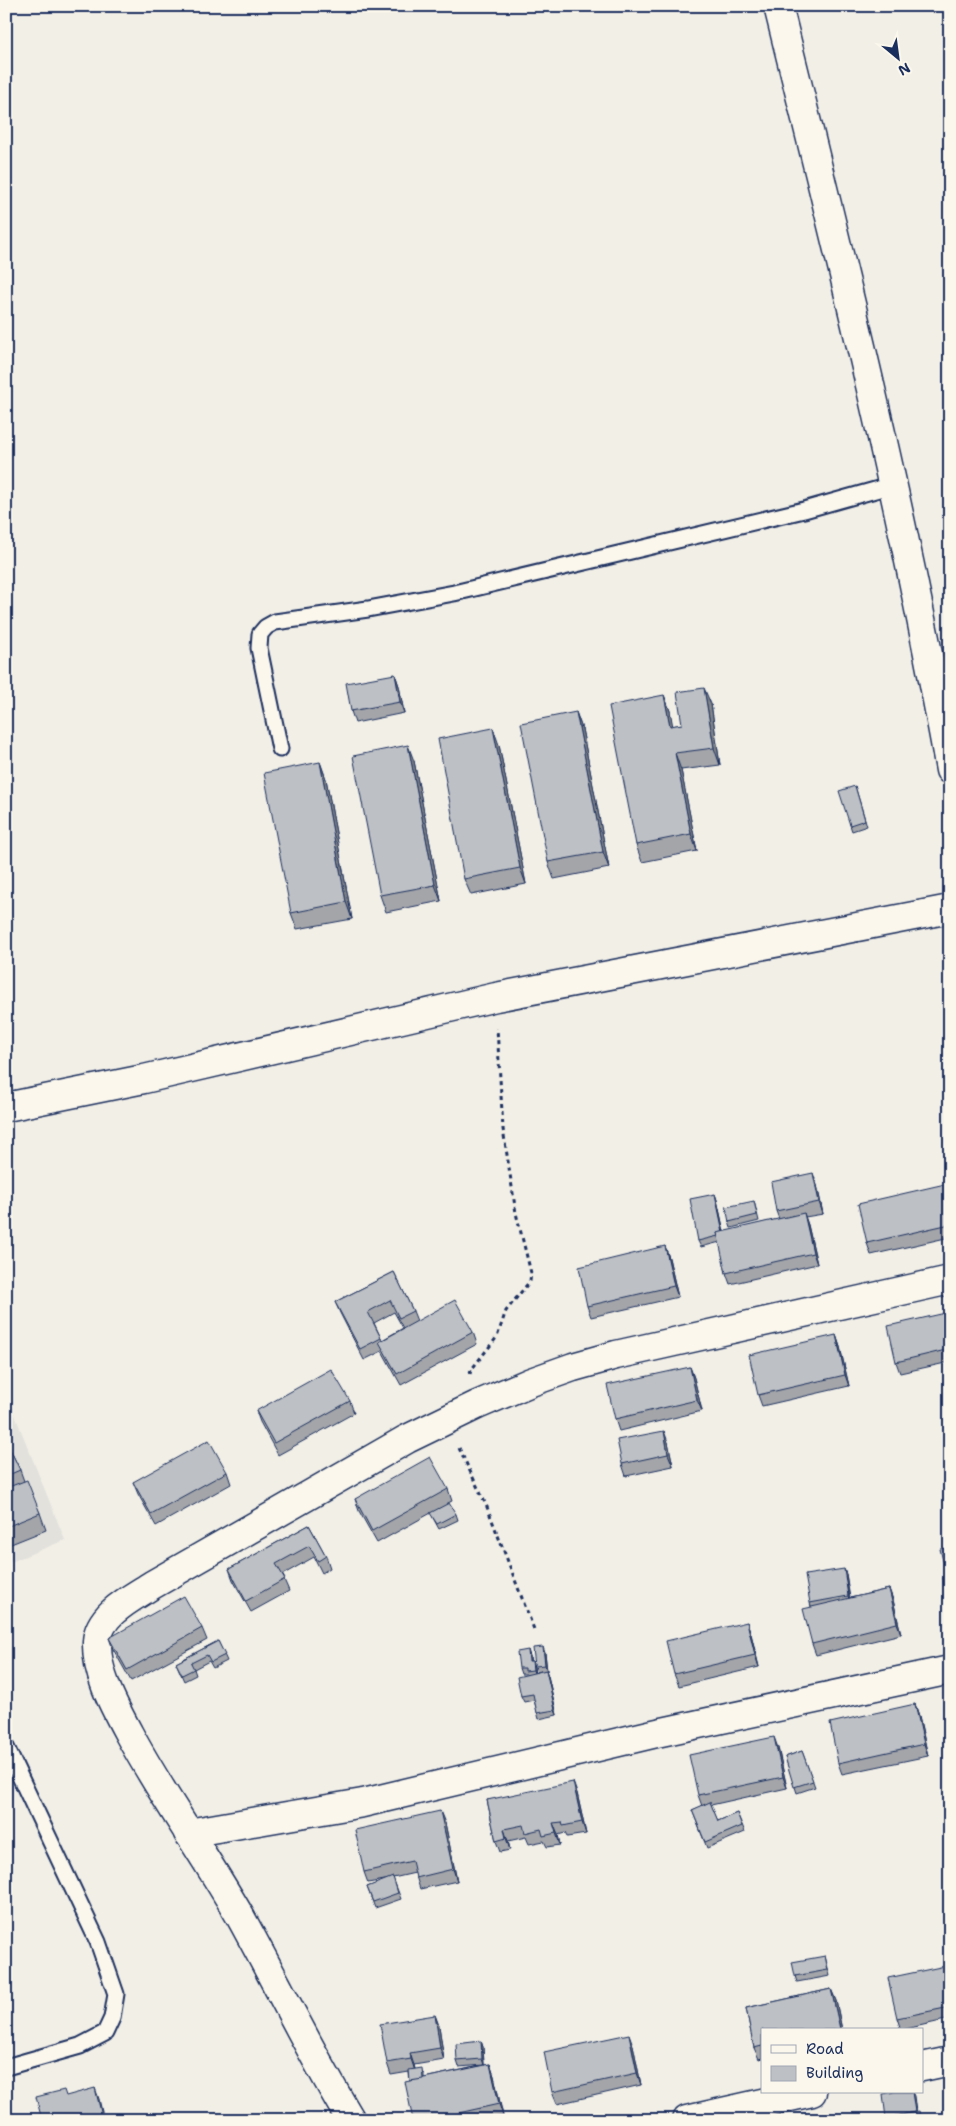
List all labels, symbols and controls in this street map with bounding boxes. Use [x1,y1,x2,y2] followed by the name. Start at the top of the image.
[874,32,924,82] north arrow
[895,59,914,80] text: N
[761,2028,924,2094] legend
[806,2039,844,2059] text: Road
[806,2063,863,2083] text: Building

